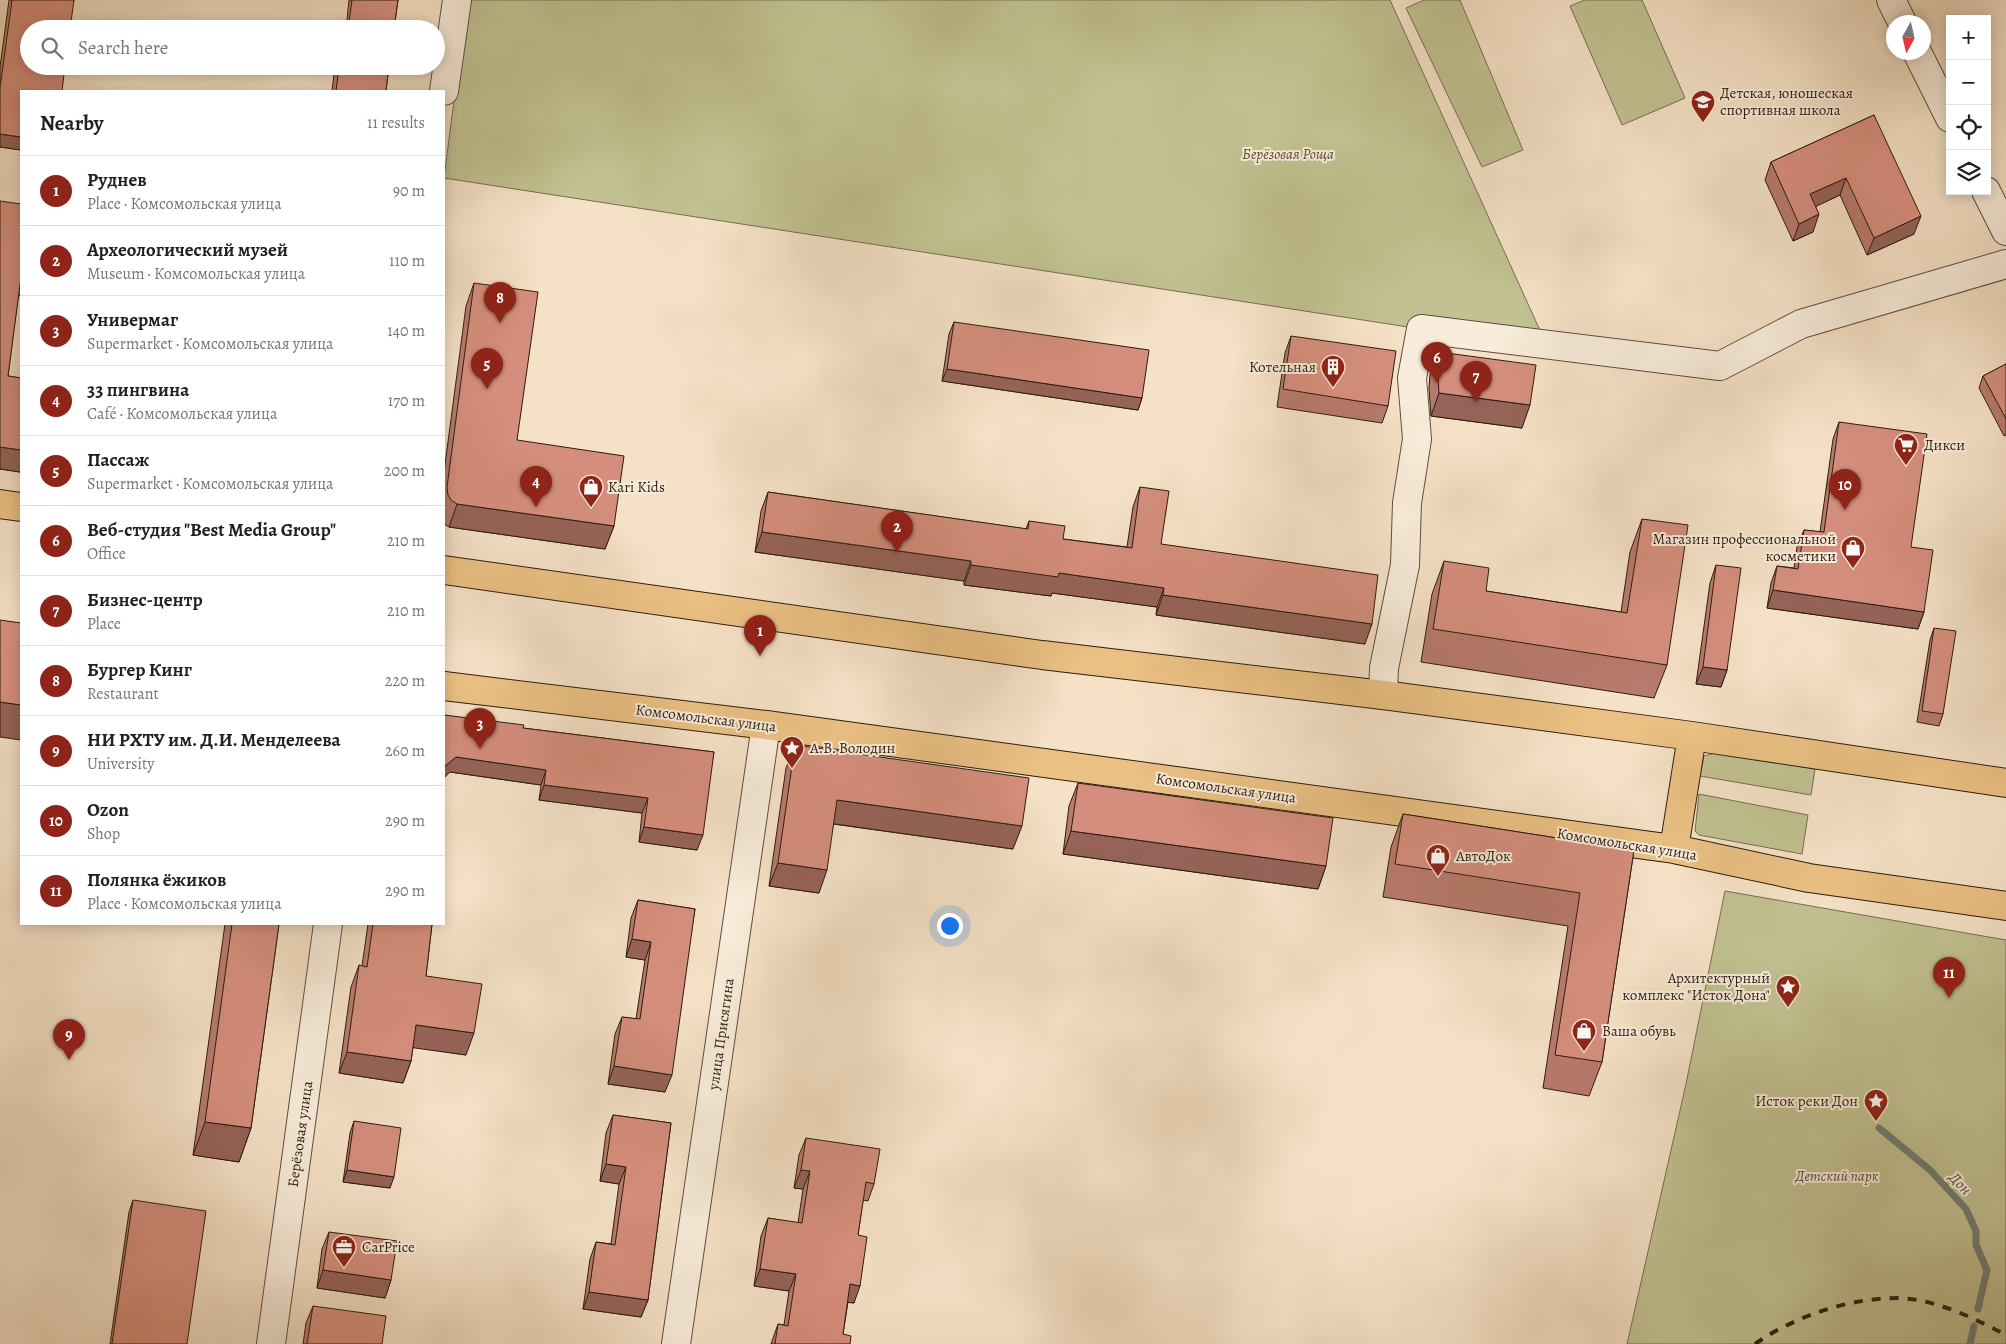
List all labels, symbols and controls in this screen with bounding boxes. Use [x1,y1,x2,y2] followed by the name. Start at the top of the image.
[1886,15,1931,60] north arrow
[1946,15,1991,195] map controls
[1946,15,1991,60] button: +
[20,20,445,75] search box
[38,34,66,62] icon: search
[78,35,168,61] text: Search here
[1946,60,1991,105] button: −
[1720,83,1853,120] place label: Детская, юношеская спортивная школа
[1690,89,1716,123] school or university icon: Детская, юношеская спортивная школа
[1946,105,1991,150] button: locate
[40,109,103,137] text: Nearby
[367,112,425,134] text: 11 results
[1242,144,1334,164] park label: Берёзовая Роща
[1946,150,1991,195] button: layers
[87,167,147,193] text: Руднев
[53,180,59,202] text: 1
[393,180,425,202] text: 90 m
[87,193,282,215] text: Place · Комсомольская улица
[87,237,288,263] text: Археологический музей
[52,250,60,272] text: 2
[389,250,425,272] text: 110 m
[87,263,305,285] text: Museum · Комсомольская улица
[484,282,516,323] pin: 8
[87,307,178,333] text: Универмаг
[53,320,59,342] text: 3
[387,320,425,342] text: 140 m
[87,333,333,355] text: Supermarket · Комсомольская улица
[1421,342,1453,383] pin: 6
[471,348,503,389] pin: 5
[1320,354,1346,388] building icon: Котельная
[1249,357,1316,377] place label: Котельная
[1460,361,1492,402] pin: 7
[87,377,189,403] text: 33 пингвина
[52,390,60,412] text: 4
[388,390,425,412] text: 170 m
[87,403,277,425] text: Café · Комсомольская улица
[1893,432,1919,466] supermarket icon: Дикси
[1924,435,1965,455] place label: Дикси
[87,447,149,473] text: Пассаж
[53,460,59,482] text: 5
[384,460,425,482] text: 200 m
[520,466,552,507] pin: 4
[1829,469,1861,510] pin: 10
[87,473,333,495] text: Supermarket · Комсомольская улица
[578,474,604,508] shop icon: Kari Kids
[608,477,665,497] place label: Kari Kids
[881,511,913,552] pin: 2
[87,517,336,543] text: Веб-студия "Best Media Group"
[1653,529,1836,566] place label: Магазин профессиональной косметики
[52,530,60,552] text: 6
[387,530,425,552] text: 210 m
[1840,535,1866,569] shop icon: Магазин профессиональной косметики
[87,543,126,565] text: Office
[87,587,203,613] text: Бизнес-центр
[53,600,59,622] text: 7
[387,600,425,622] text: 210 m
[87,613,121,635] text: Place
[744,615,776,656] pin: 1
[87,657,192,683] text: Бургер Кинг
[52,670,60,692] text: 8
[385,670,425,692] text: 220 m
[87,683,159,705] text: Restaurant
[634,699,778,737] street label: Комсомольская улица
[464,708,496,749] pin: 3
[87,727,341,753] text: НИ РХТУ им. Д.И. Менделеева
[779,735,805,769] place icon: А.В. Володин
[809,738,896,758] place label: А.В. Володин
[52,740,60,762] text: 9
[385,740,425,762] text: 260 m
[87,753,154,775] text: University
[1154,768,1298,808] street label: Комсомольская улица
[87,797,129,823] text: Ozon
[49,810,63,832] text: 10
[385,810,425,832] text: 290 m
[87,823,120,845] text: Shop
[1555,823,1699,865] street label: Комсомольская улица
[1425,843,1451,877] shop icon: АвтоДок
[1455,846,1511,866] place label: АвтоДок
[87,867,226,893] text: Полянка ёжиков
[50,880,62,902] text: 11
[385,880,425,902] text: 290 m
[87,893,282,915] text: Place · Комсомольская улица
[937,913,963,939] your location
[1933,957,1965,998] pin: 11
[1622,968,1770,1005] place label: Архитектурный комплекс "Исток Дона"
[1775,974,1801,1008] place icon: Архитектурный комплекс "Исток Дона"
[703,977,739,1092] street label: улица Присягина
[1571,1018,1597,1052] shop icon: Ваша обувь
[53,1019,85,1060] pin: 9
[1602,1021,1676,1041] place label: Ваша обувь
[283,1080,317,1188] street label: Берёзовая улица
[1863,1088,1889,1122] place icon: Исток реки Дон
[1755,1091,1858,1111] place label: Исток реки Дон
[1794,1166,1879,1186] park label: Детский парк
[1943,1167,1977,1200] water label: Дон
[331,1234,357,1268] office icon: CarPrice
[362,1237,415,1257] place label: CarPrice

